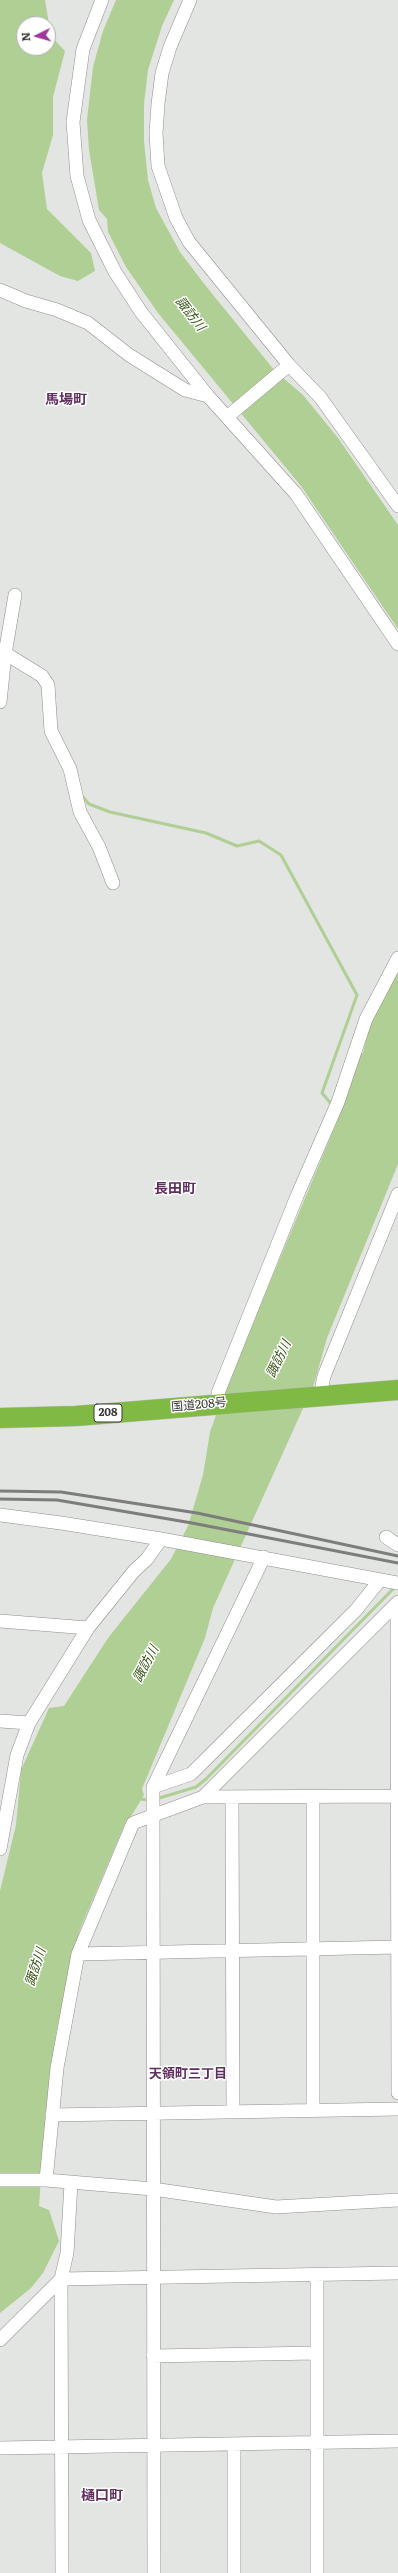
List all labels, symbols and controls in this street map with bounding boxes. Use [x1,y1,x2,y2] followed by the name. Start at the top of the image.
[16,16,56,56] north arrow
[17,32,33,42] text: N
[172,294,208,334] water label: 諏訪川
[45,392,87,408] district label: 馬場町
[154,1181,196,1197] district label: 長田町
[263,1338,295,1380] water label: 諏訪川
[171,1395,227,1415] street label: 国道208号
[94,1404,122,1422] road number: 208
[130,1643,162,1685] water label: 諏訪川
[23,1946,49,1988] water label: 諏訪川
[149,2066,227,2082] district label: 天領町三丁目
[81,2488,123,2504] district label: 樋口町

